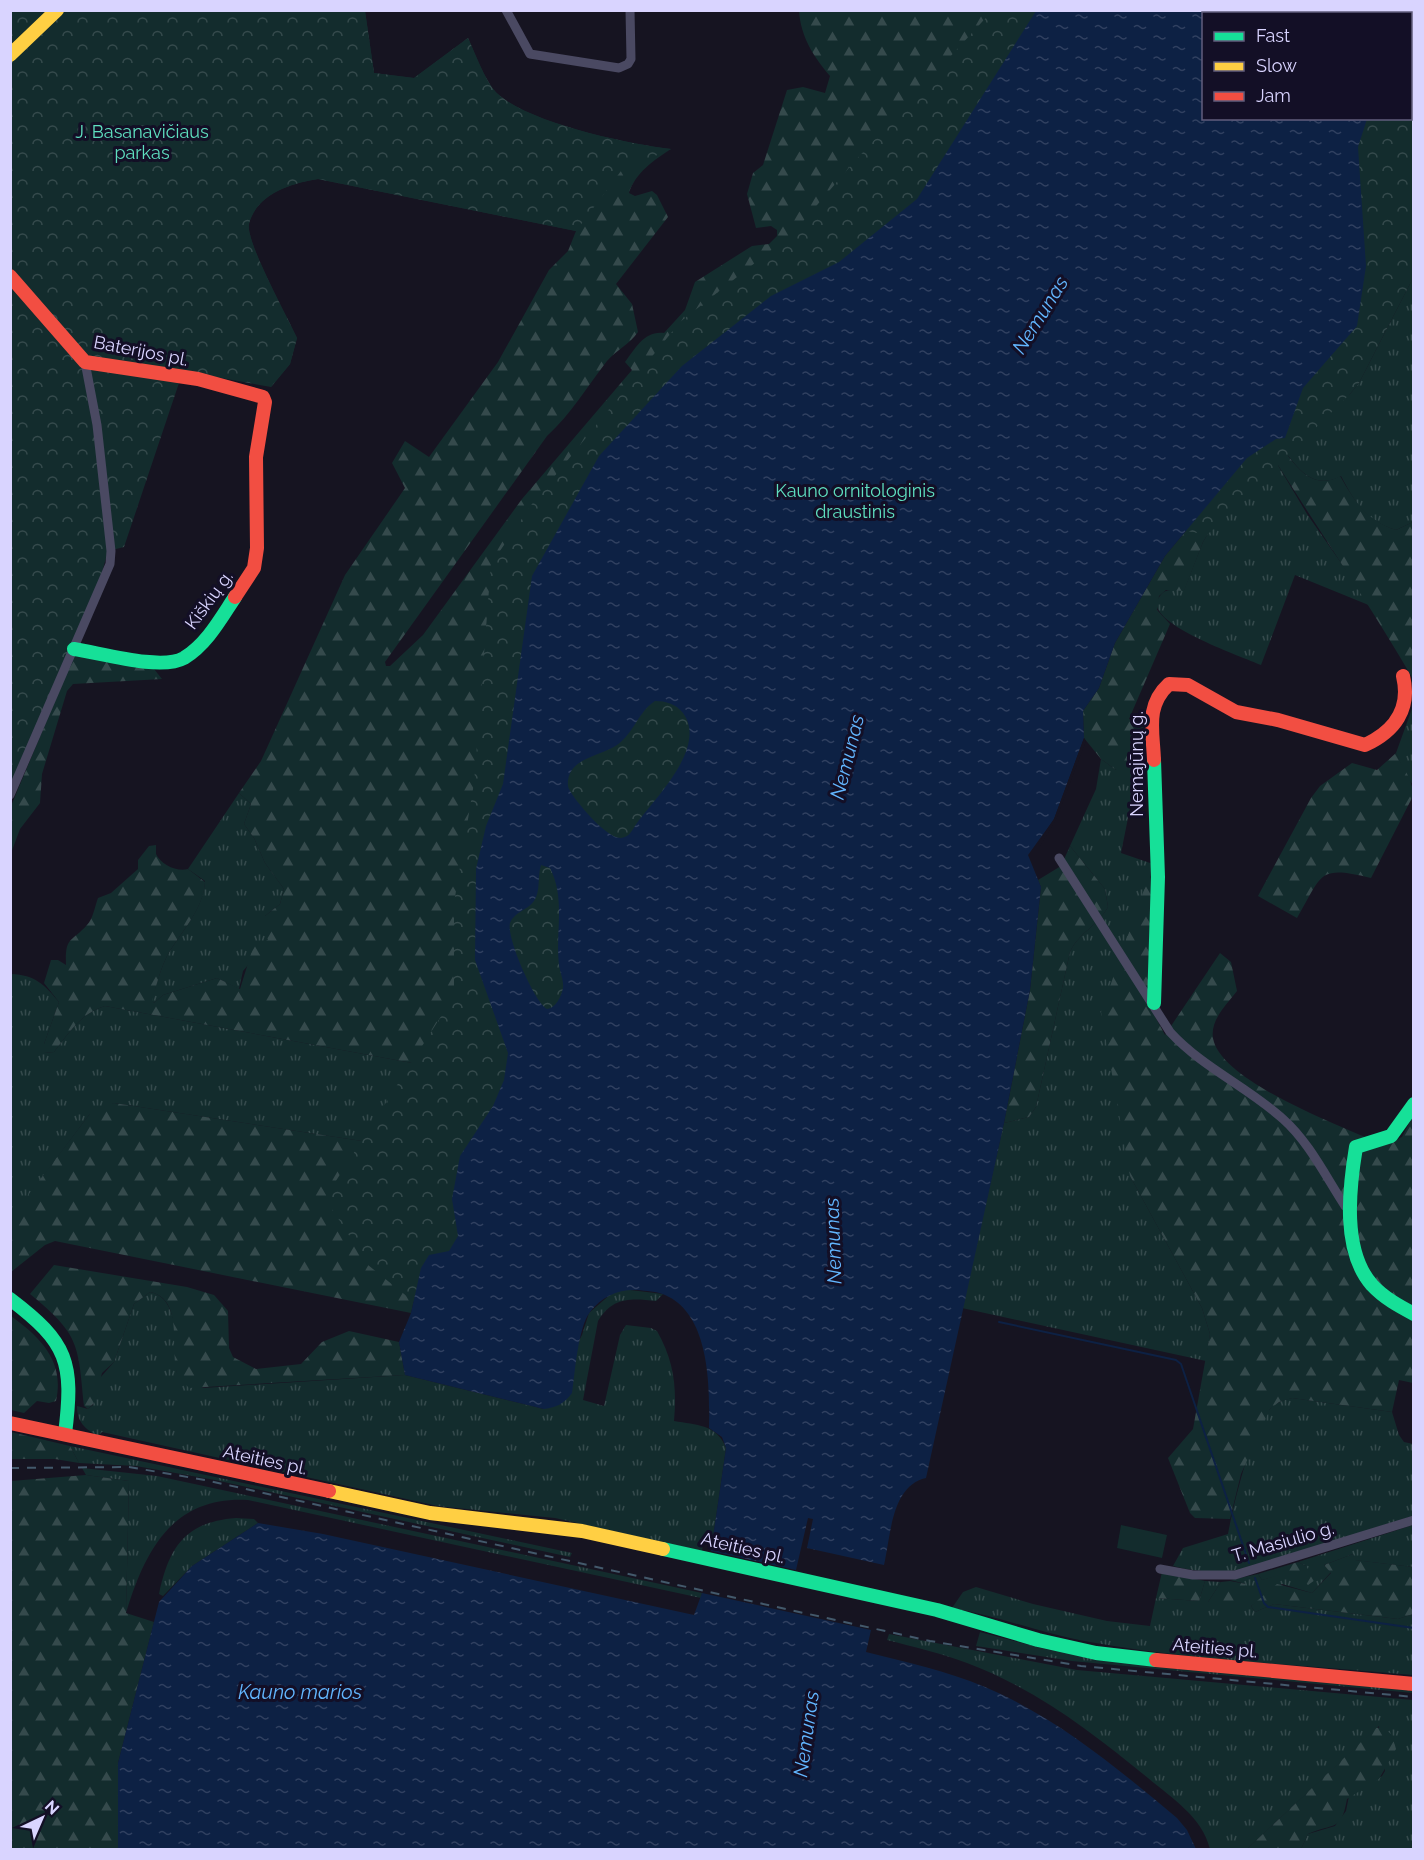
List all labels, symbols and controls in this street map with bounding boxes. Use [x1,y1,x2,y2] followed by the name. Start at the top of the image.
[1202,12,1412,120] legend
[1256,25,1290,46] text: Fast
[1256,55,1297,76] text: Slow
[1256,85,1291,106] text: Jam
[75,121,209,163] park label: J. Basanavičiaus parkas
[1007,271,1074,358] water label: Nemunas
[92,331,190,370] street label: Baterijos pl.
[775,480,935,522] park label: Kauno ornitologinis draustinis
[180,566,237,633] street label: Kiškių g.
[825,711,869,802] water label: Nemunas
[1126,711,1147,817] street label: Nemajūnų g.
[819,1197,847,1285] water label: Nemunas
[221,1440,309,1479] street label: Ateities pl.
[1229,1517,1336,1566] street label: T. Masiulio g.
[699,1528,787,1567] street label: Ateities pl.
[1172,1633,1258,1662] street label: Ateities pl.
[238,1680,363,1704] water label: Kauno marios
[788,1689,824,1779] water label: Nemunas
[12,1788,72,1848] north arrow
[41,1796,63,1819] text: N

